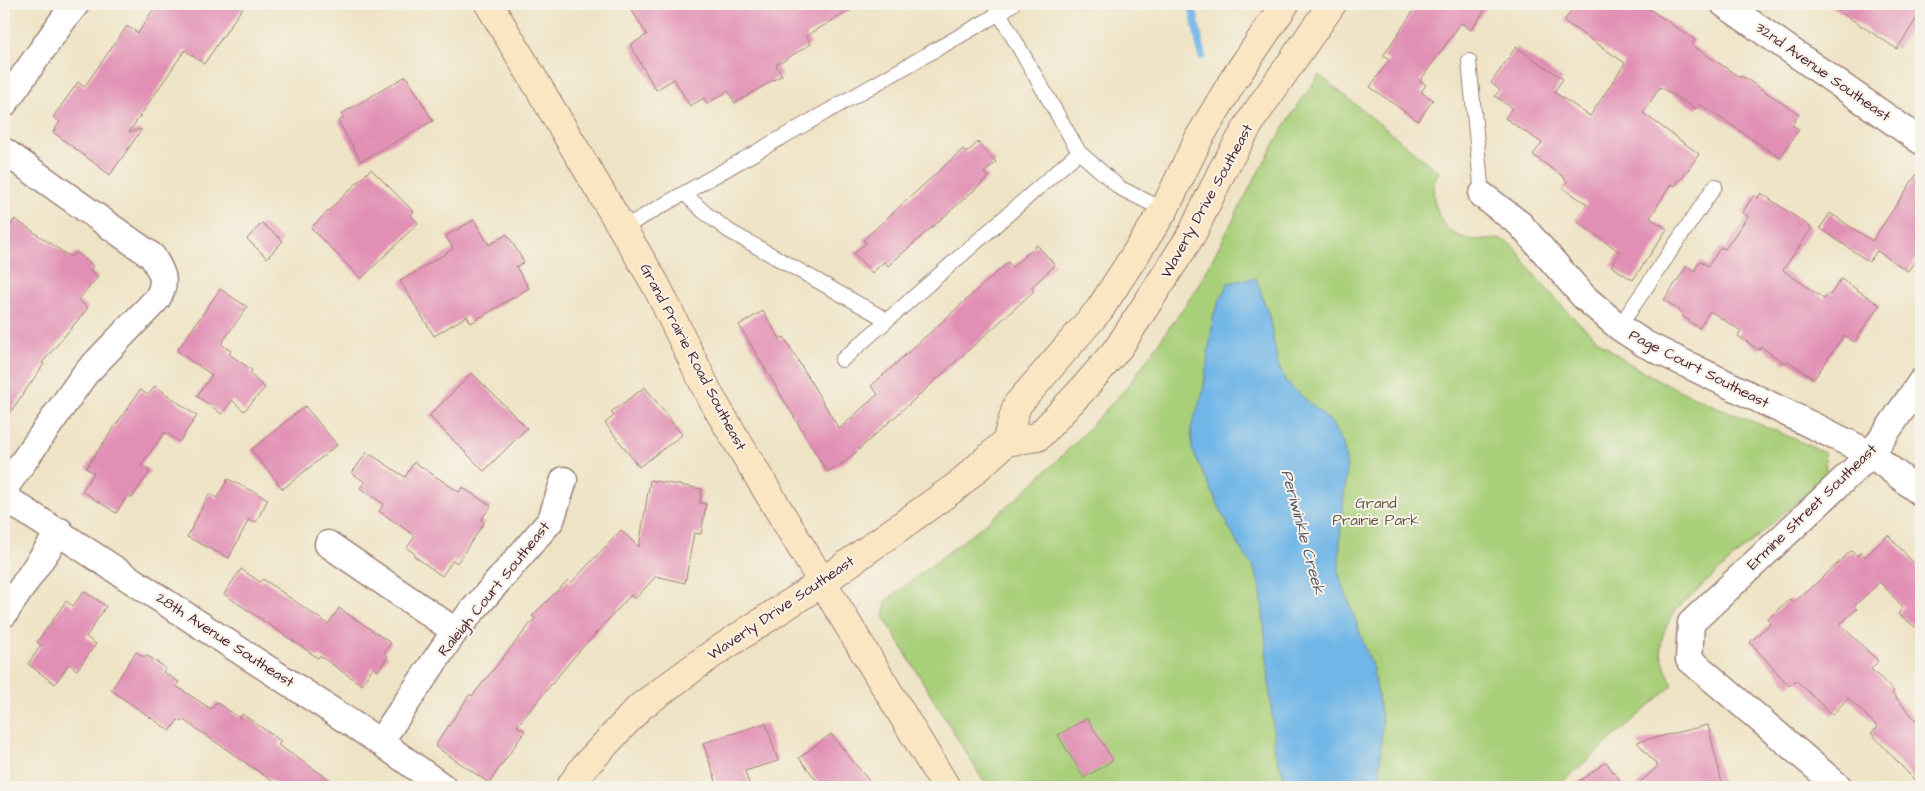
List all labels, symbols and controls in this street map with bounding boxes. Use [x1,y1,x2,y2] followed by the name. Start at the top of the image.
[1751,17,1895,127] street label: 32nd Avenue Southeast
[1156,120,1259,282] street label: Waverly Drive Southeast
[635,260,751,454] street label: Grand Prairie Road Southeast
[1625,325,1773,414] street label: Page Court Southeast
[1742,439,1882,575] street label: Ermine Street Southeast
[1276,467,1331,598] water label: Periwinkle Creek
[1332,493,1420,531] park label: Grand Prairie Park
[433,517,556,661] street label: Raleigh Court Southeast
[703,551,859,666] street label: Waverly Drive Southeast
[152,587,298,693] street label: 28th Avenue Southeast

